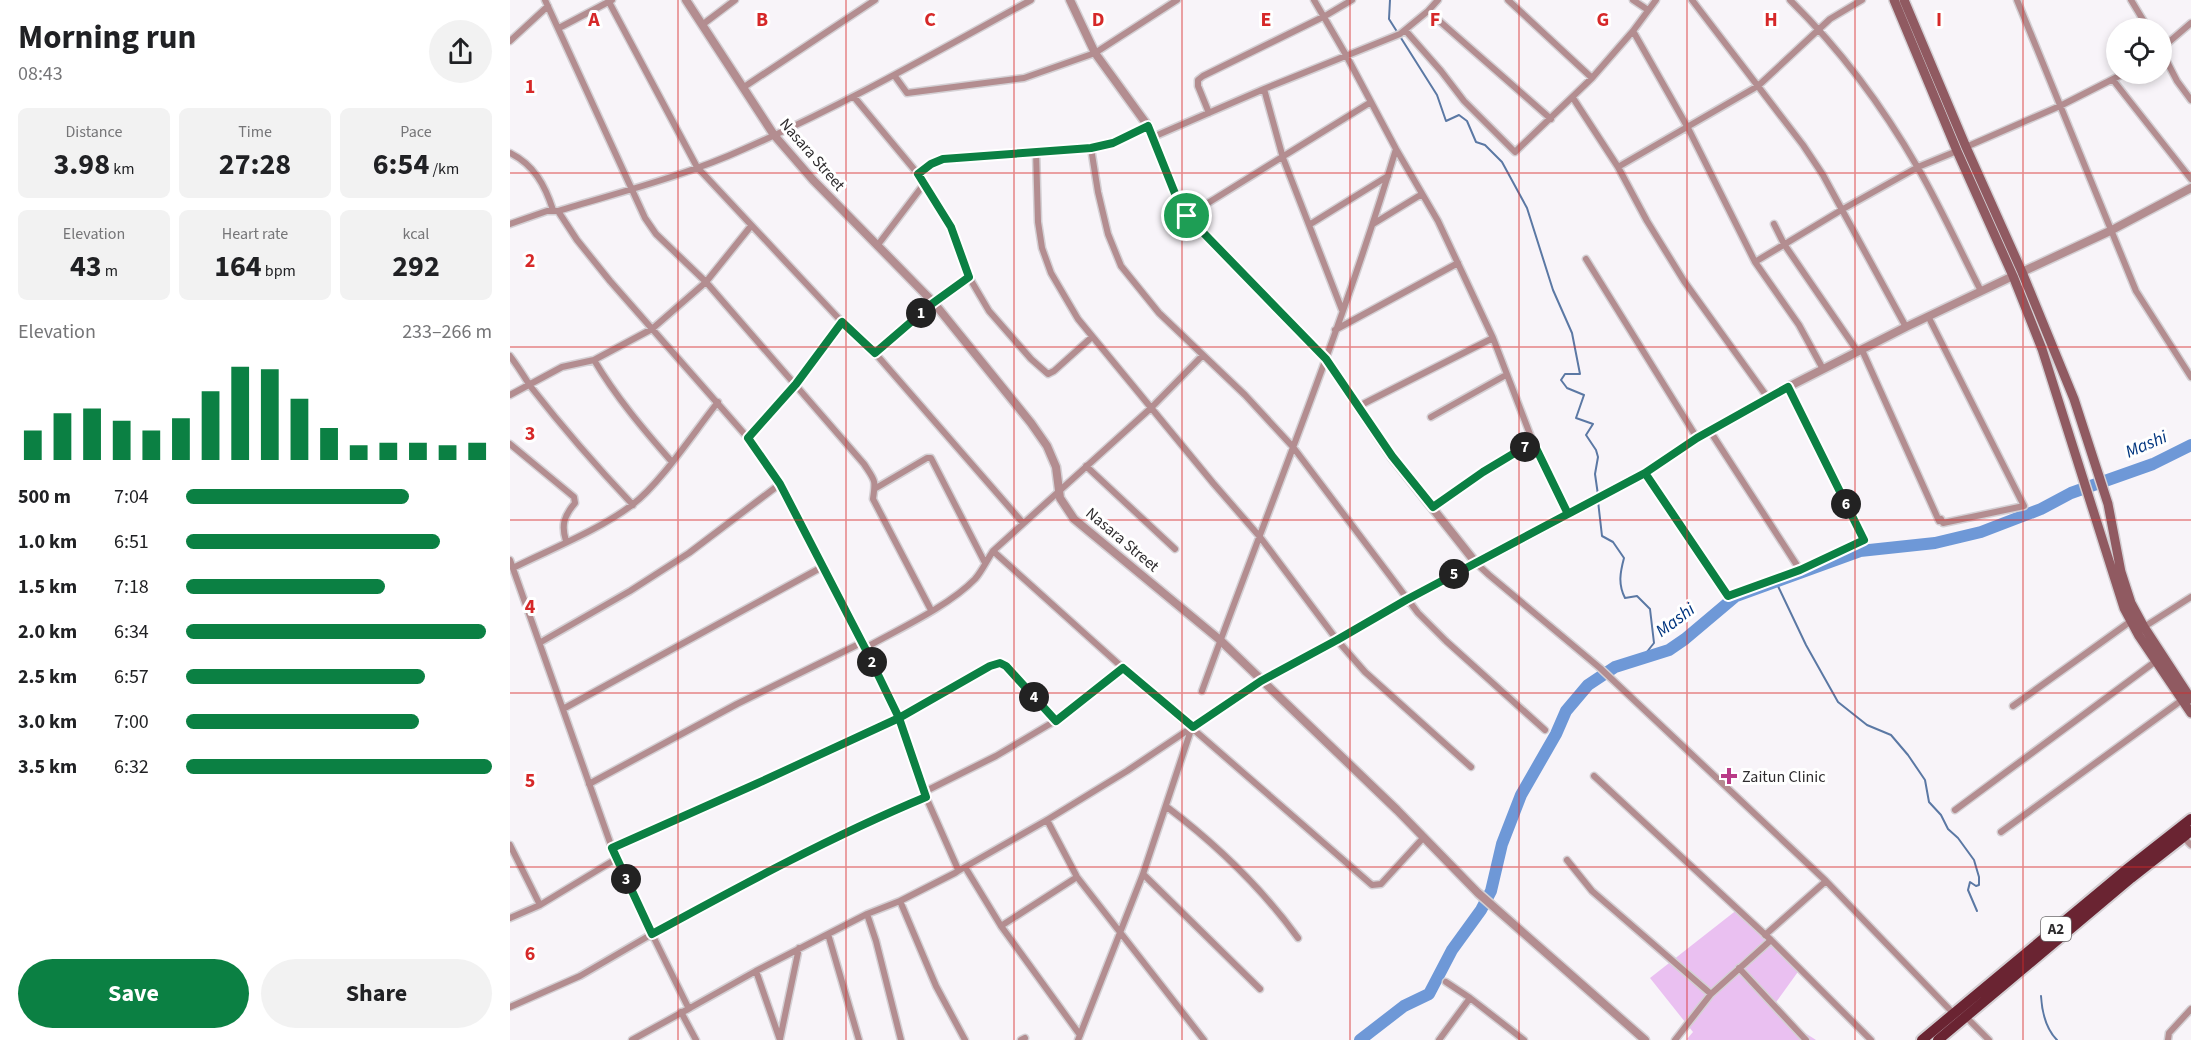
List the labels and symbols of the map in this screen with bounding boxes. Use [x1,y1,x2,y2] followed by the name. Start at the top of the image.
[587,6,600,34] text: A
[756,6,768,34] text: B
[924,6,936,34] text: C
[1092,6,1104,34] text: D
[1261,6,1271,34] text: E
[1430,6,1440,34] text: F
[1597,6,1609,34] text: G
[1764,6,1778,34] text: H
[1936,6,1942,34] text: I
[525,73,535,101] text: 1
[775,114,850,196] street label: Nasara Street
[1161,190,1212,241] pin
[525,247,535,275] text: 2
[906,298,936,328] pin: 1
[525,420,535,448] text: 3
[2121,424,2172,464] water label: Mashi
[1510,432,1540,462] pin: 7
[1831,489,1861,519] pin: 6
[1081,503,1164,577] street label: Nasara Street
[1439,559,1469,589] pin: 5
[525,593,536,621] text: 4
[1651,597,1701,643] water label: Mashi
[857,647,887,677] pin: 2
[1019,682,1049,712] pin: 4
[1742,766,1826,788] place label: Zaitun Clinic
[525,767,535,795] text: 5
[1720,767,1738,785] marker: Zaitun Clinic
[611,864,641,894] pin: 3
[2041,917,2071,941] road number: A2
[525,940,535,968] text: 6

